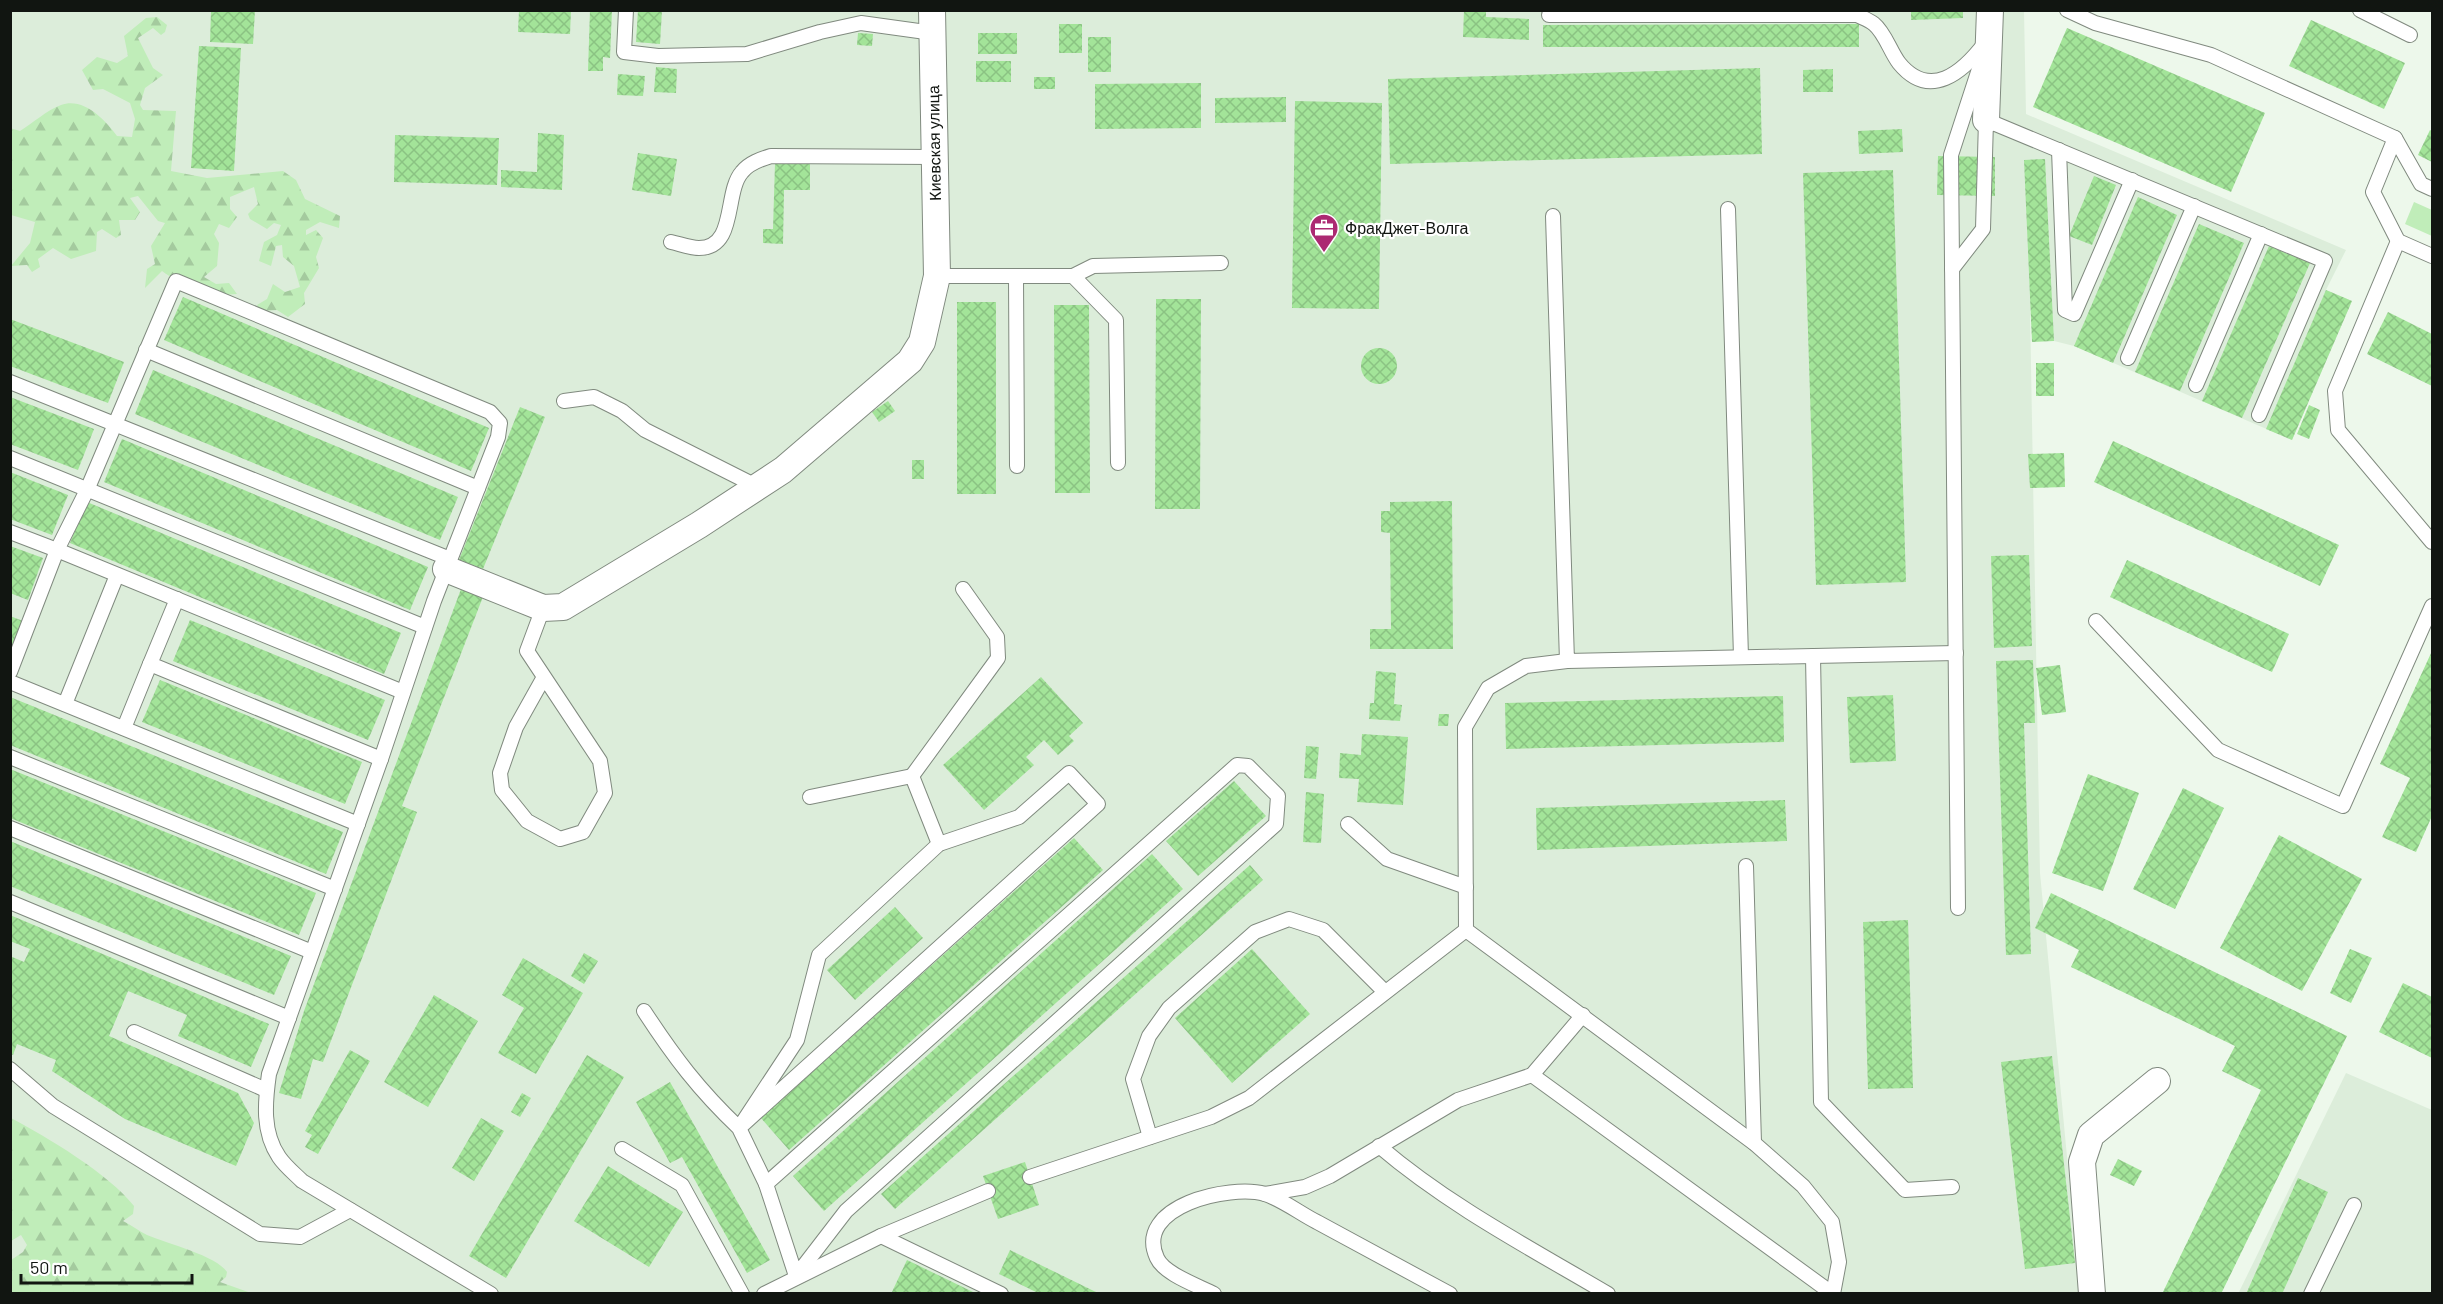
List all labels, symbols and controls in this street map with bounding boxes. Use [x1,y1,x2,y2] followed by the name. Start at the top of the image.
[923,85,944,201] street label: Киевская улица
[1308,212,1340,254] office icon: ФракДжет-Волга
[1345,218,1469,237] place label: ФракДжет-Волга
[21,1247,192,1285] scale bar
[30,1256,68,1278] text: 50 m

